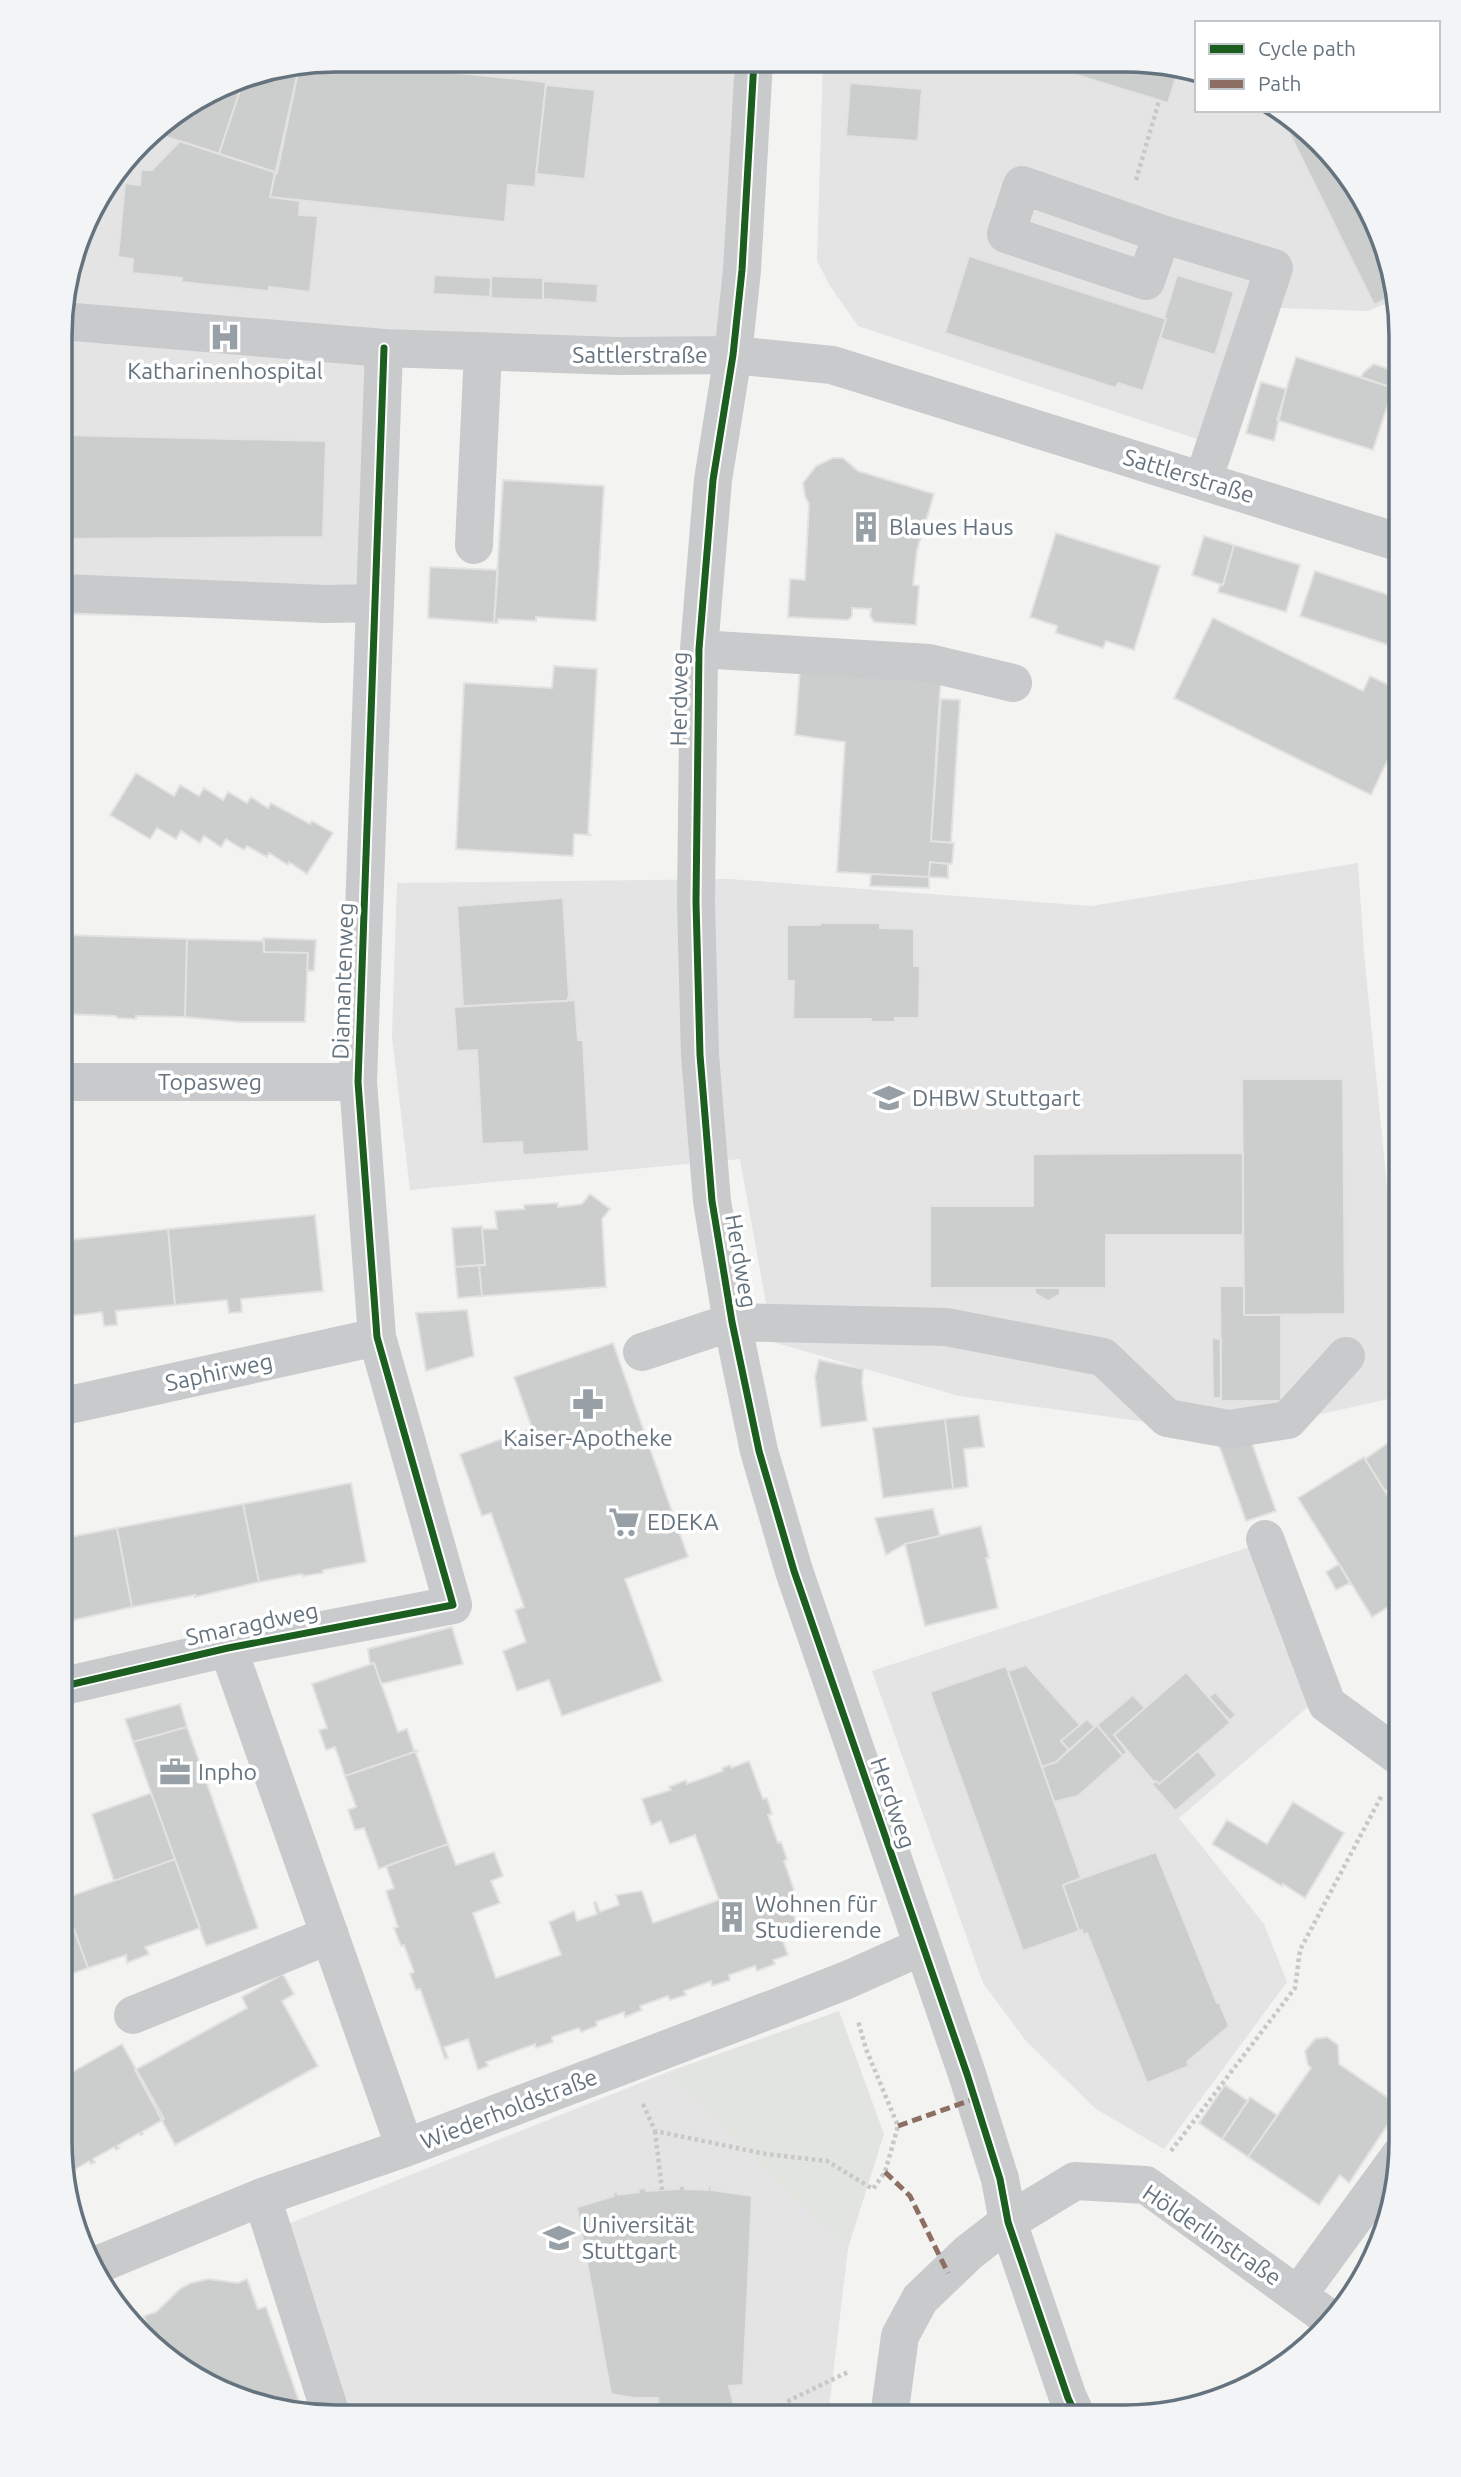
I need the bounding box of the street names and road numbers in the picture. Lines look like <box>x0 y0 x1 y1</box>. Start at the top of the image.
street label: Sattlerstraße <box>572 342 708 367</box>
street label: Sattlerstraße <box>1121 444 1258 507</box>
street label: Herdweg <box>665 651 692 747</box>
street label: Diamantenweg <box>327 902 358 1060</box>
street label: Topasweg <box>158 1069 262 1094</box>
street label: Herdweg <box>721 1212 762 1310</box>
street label: Saphirweg <box>163 1348 275 1395</box>
street label: Smaragdweg <box>183 1597 320 1650</box>
street label: Herdweg <box>866 1754 921 1852</box>
street label: Wiederholdstraße <box>417 2063 601 2154</box>
street label: Hölderlinstraße <box>1138 2179 1286 2290</box>

